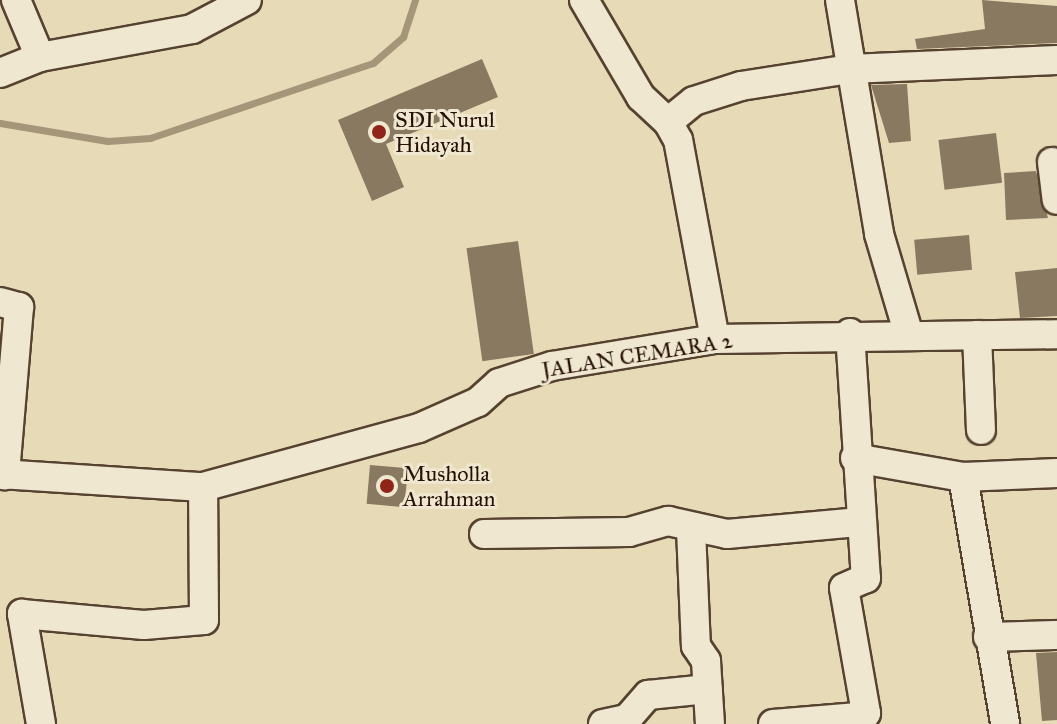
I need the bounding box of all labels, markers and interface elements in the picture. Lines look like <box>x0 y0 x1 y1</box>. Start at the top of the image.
place label: SDI Nurul Hidayah <box>395 106 495 158</box>
marker: SDI Nurul Hidayah <box>370 123 388 141</box>
street label: JALAN CEMARA 2 <box>540 327 734 383</box>
place label: Musholla Arrahman <box>403 460 496 512</box>
marker: Musholla Arrahman <box>378 477 396 495</box>

